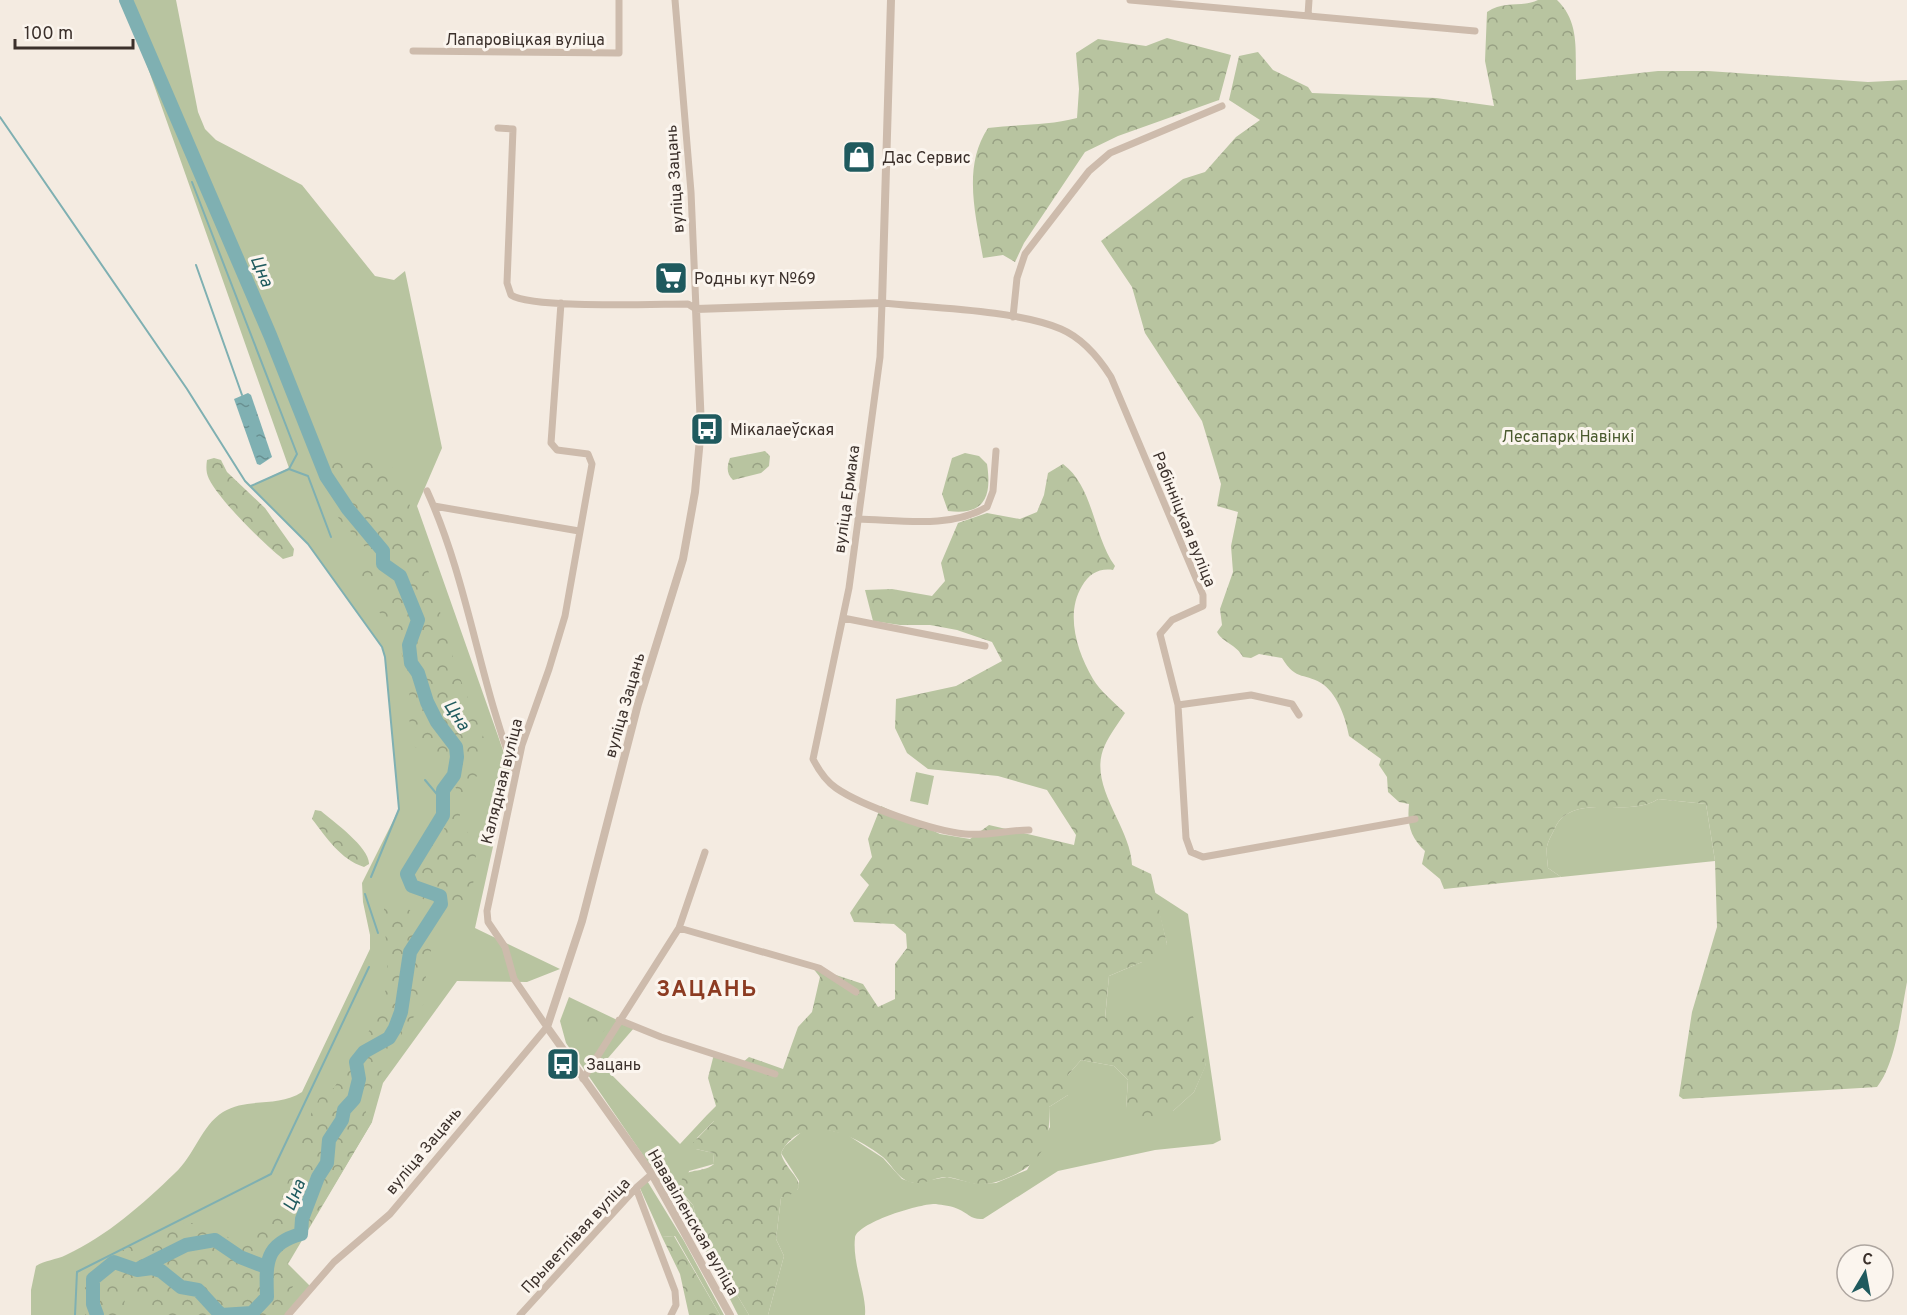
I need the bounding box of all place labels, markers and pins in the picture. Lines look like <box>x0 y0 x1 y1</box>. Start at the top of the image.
shop icon: Дас Сервис <box>841 139 877 175</box>
place label: Дас Сервис <box>882 149 971 169</box>
supermarket icon: Родны кут №69 <box>653 260 689 296</box>
place label: Родны кут №69 <box>694 270 816 290</box>
bus stop icon: Мікалаеўская <box>689 411 725 447</box>
place label: Мікалаеўская <box>730 421 834 441</box>
bus stop icon: Зацань <box>545 1046 581 1082</box>
place label: Зацань <box>586 1056 641 1076</box>

